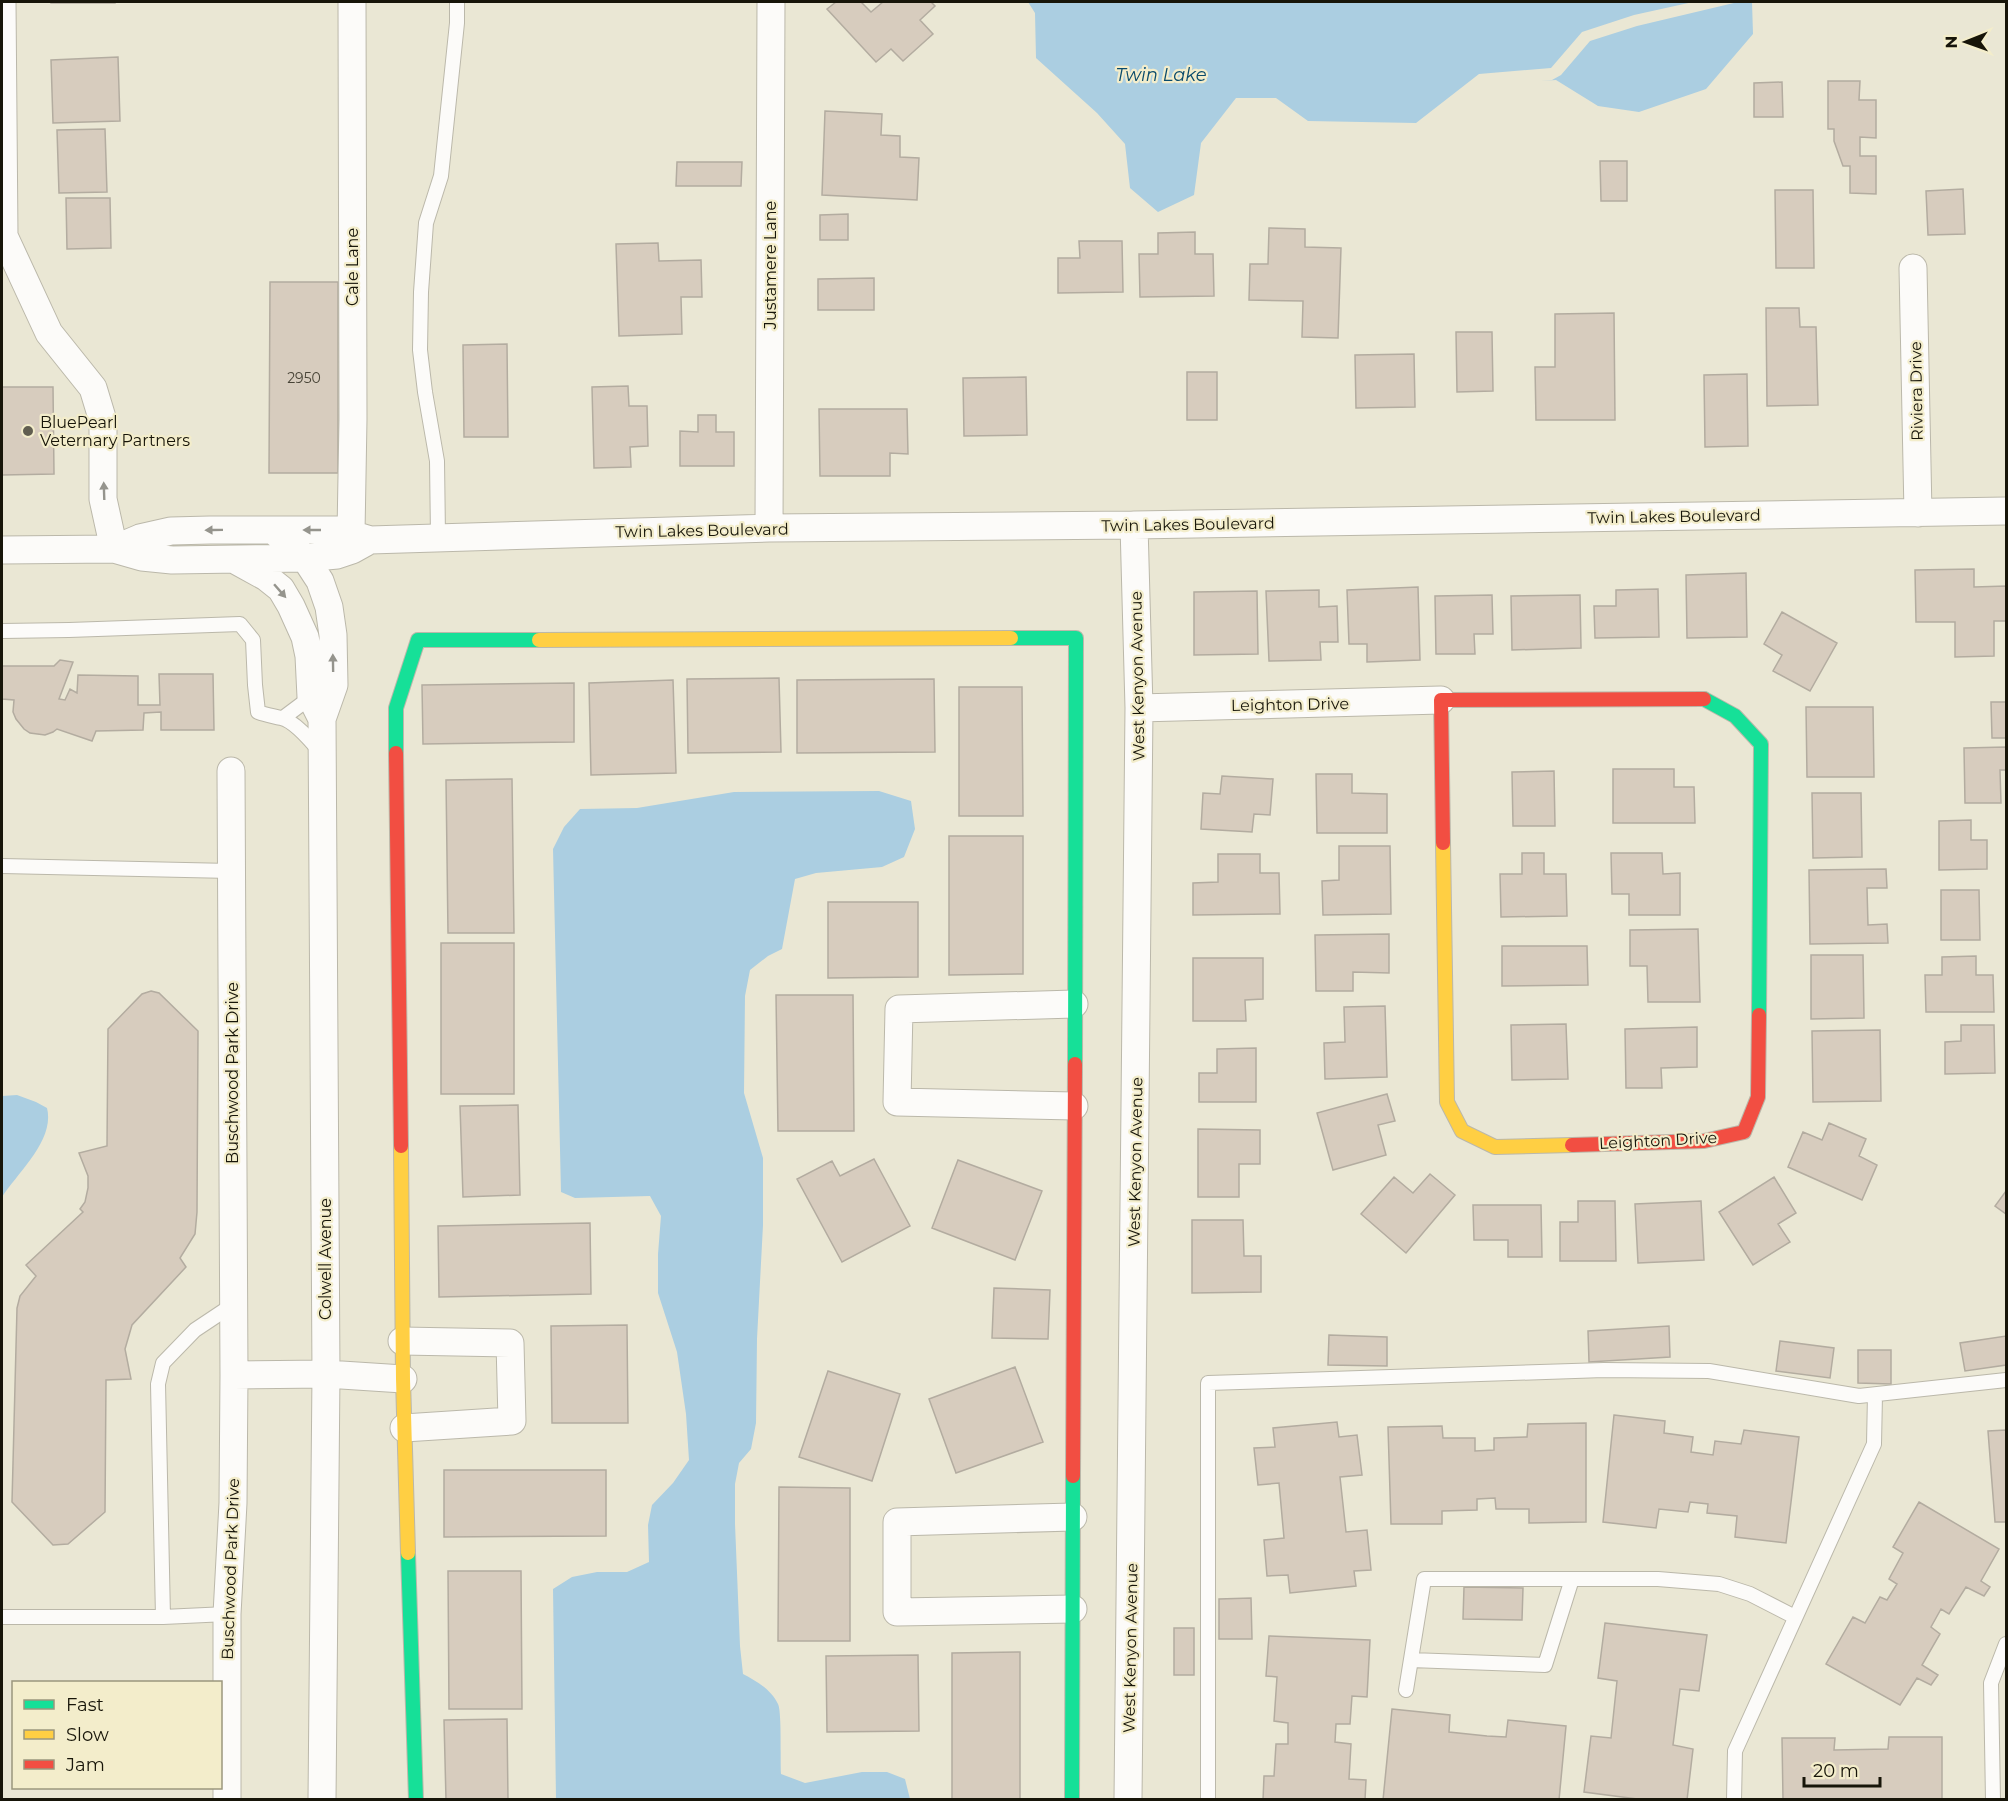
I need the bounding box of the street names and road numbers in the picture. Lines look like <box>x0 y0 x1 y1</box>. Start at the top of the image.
street label: Justamere Lane <box>761 201 780 330</box>
street label: Cale Lane <box>343 228 362 306</box>
street label: Riviera Drive <box>1906 341 1927 441</box>
street label: Twin Lakes Boulevard <box>1587 505 1761 528</box>
street label: Twin Lakes Boulevard <box>1101 513 1275 536</box>
street label: Twin Lakes Boulevard <box>615 519 789 542</box>
street label: West Kenyon Avenue <box>1127 591 1148 761</box>
street label: Leighton Drive <box>1231 694 1349 715</box>
street label: Buschwood Park Drive <box>223 982 242 1164</box>
street label: West Kenyon Avenue <box>1125 1077 1146 1247</box>
street label: Leighton Drive <box>1599 1128 1718 1153</box>
street label: Colwell Avenue <box>316 1198 335 1320</box>
street label: Buschwood Park Drive <box>218 1478 243 1660</box>
street label: West Kenyon Avenue <box>1120 1563 1141 1733</box>

